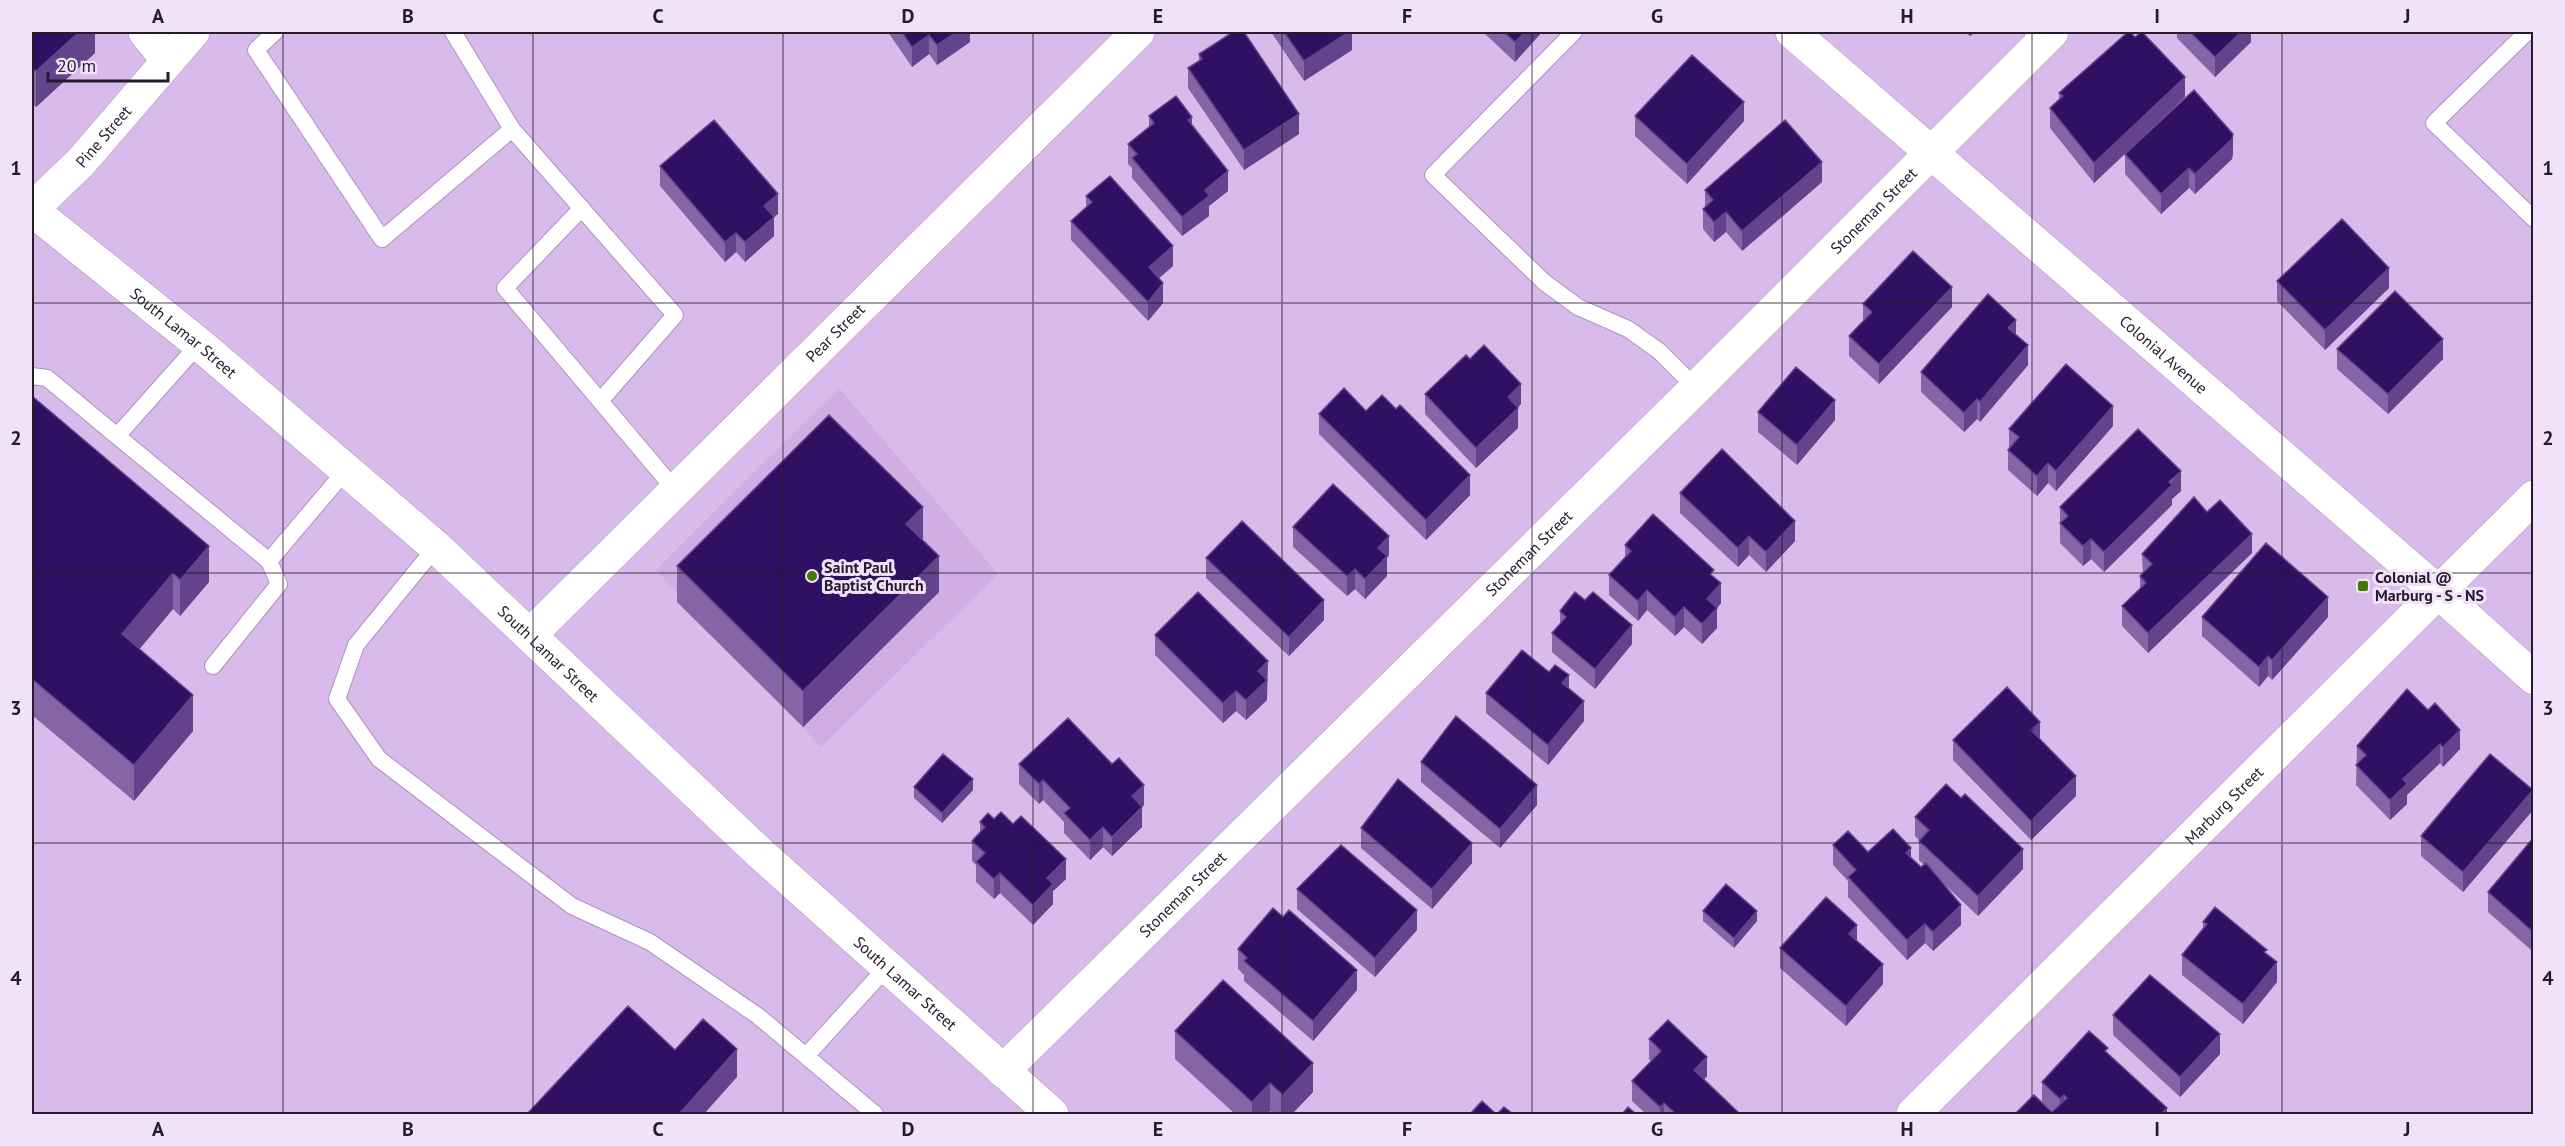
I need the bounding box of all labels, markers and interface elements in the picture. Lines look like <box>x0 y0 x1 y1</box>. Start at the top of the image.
text: A <box>152 3 165 29</box>
text: B <box>402 3 414 29</box>
text: C <box>652 3 664 29</box>
text: D <box>902 3 915 29</box>
text: E <box>1153 3 1163 29</box>
text: F <box>1402 3 1412 29</box>
text: G <box>1651 3 1663 29</box>
text: H <box>1900 3 1914 29</box>
text: I <box>2154 3 2160 29</box>
text: J <box>2403 3 2410 29</box>
scale bar <box>48 45 168 83</box>
text: 20 m <box>57 54 96 77</box>
street label: Pine Street <box>71 101 136 171</box>
text: 1 <box>10 155 22 181</box>
text: 1 <box>2542 155 2554 181</box>
street label: Stoneman Street <box>1826 163 1921 258</box>
street label: South Lamar Street <box>126 283 241 382</box>
street label: Pear Street <box>801 299 869 366</box>
street label: Colonial Avenue <box>2116 311 2212 398</box>
text: 2 <box>10 425 22 451</box>
text: 2 <box>2542 425 2554 451</box>
street label: Stoneman Street <box>1481 505 1577 600</box>
place label: Saint Paul Baptist Church <box>824 557 924 595</box>
place label: Colonial @ Marburg - S - NS <box>2375 567 2484 605</box>
marker: Saint Paul Baptist Church <box>805 569 819 583</box>
marker: Colonial @ Marburg - S - NS <box>2356 579 2370 593</box>
street label: South Lamar Street <box>494 601 604 706</box>
text: 3 <box>10 695 22 721</box>
text: 3 <box>2542 695 2554 721</box>
street label: Marburg Street <box>2180 762 2268 849</box>
street label: Stoneman Street <box>1135 847 1231 941</box>
street label: South Lamar Street <box>850 932 962 1035</box>
text: 4 <box>10 965 22 991</box>
text: 4 <box>2542 965 2554 991</box>
text: A <box>152 1116 165 1142</box>
text: B <box>402 1116 414 1142</box>
text: C <box>652 1116 664 1142</box>
text: D <box>902 1116 915 1142</box>
text: E <box>1153 1116 1163 1142</box>
text: F <box>1402 1116 1412 1142</box>
text: G <box>1651 1116 1663 1142</box>
text: H <box>1900 1116 1914 1142</box>
text: I <box>2154 1116 2160 1142</box>
text: J <box>2403 1116 2410 1142</box>

